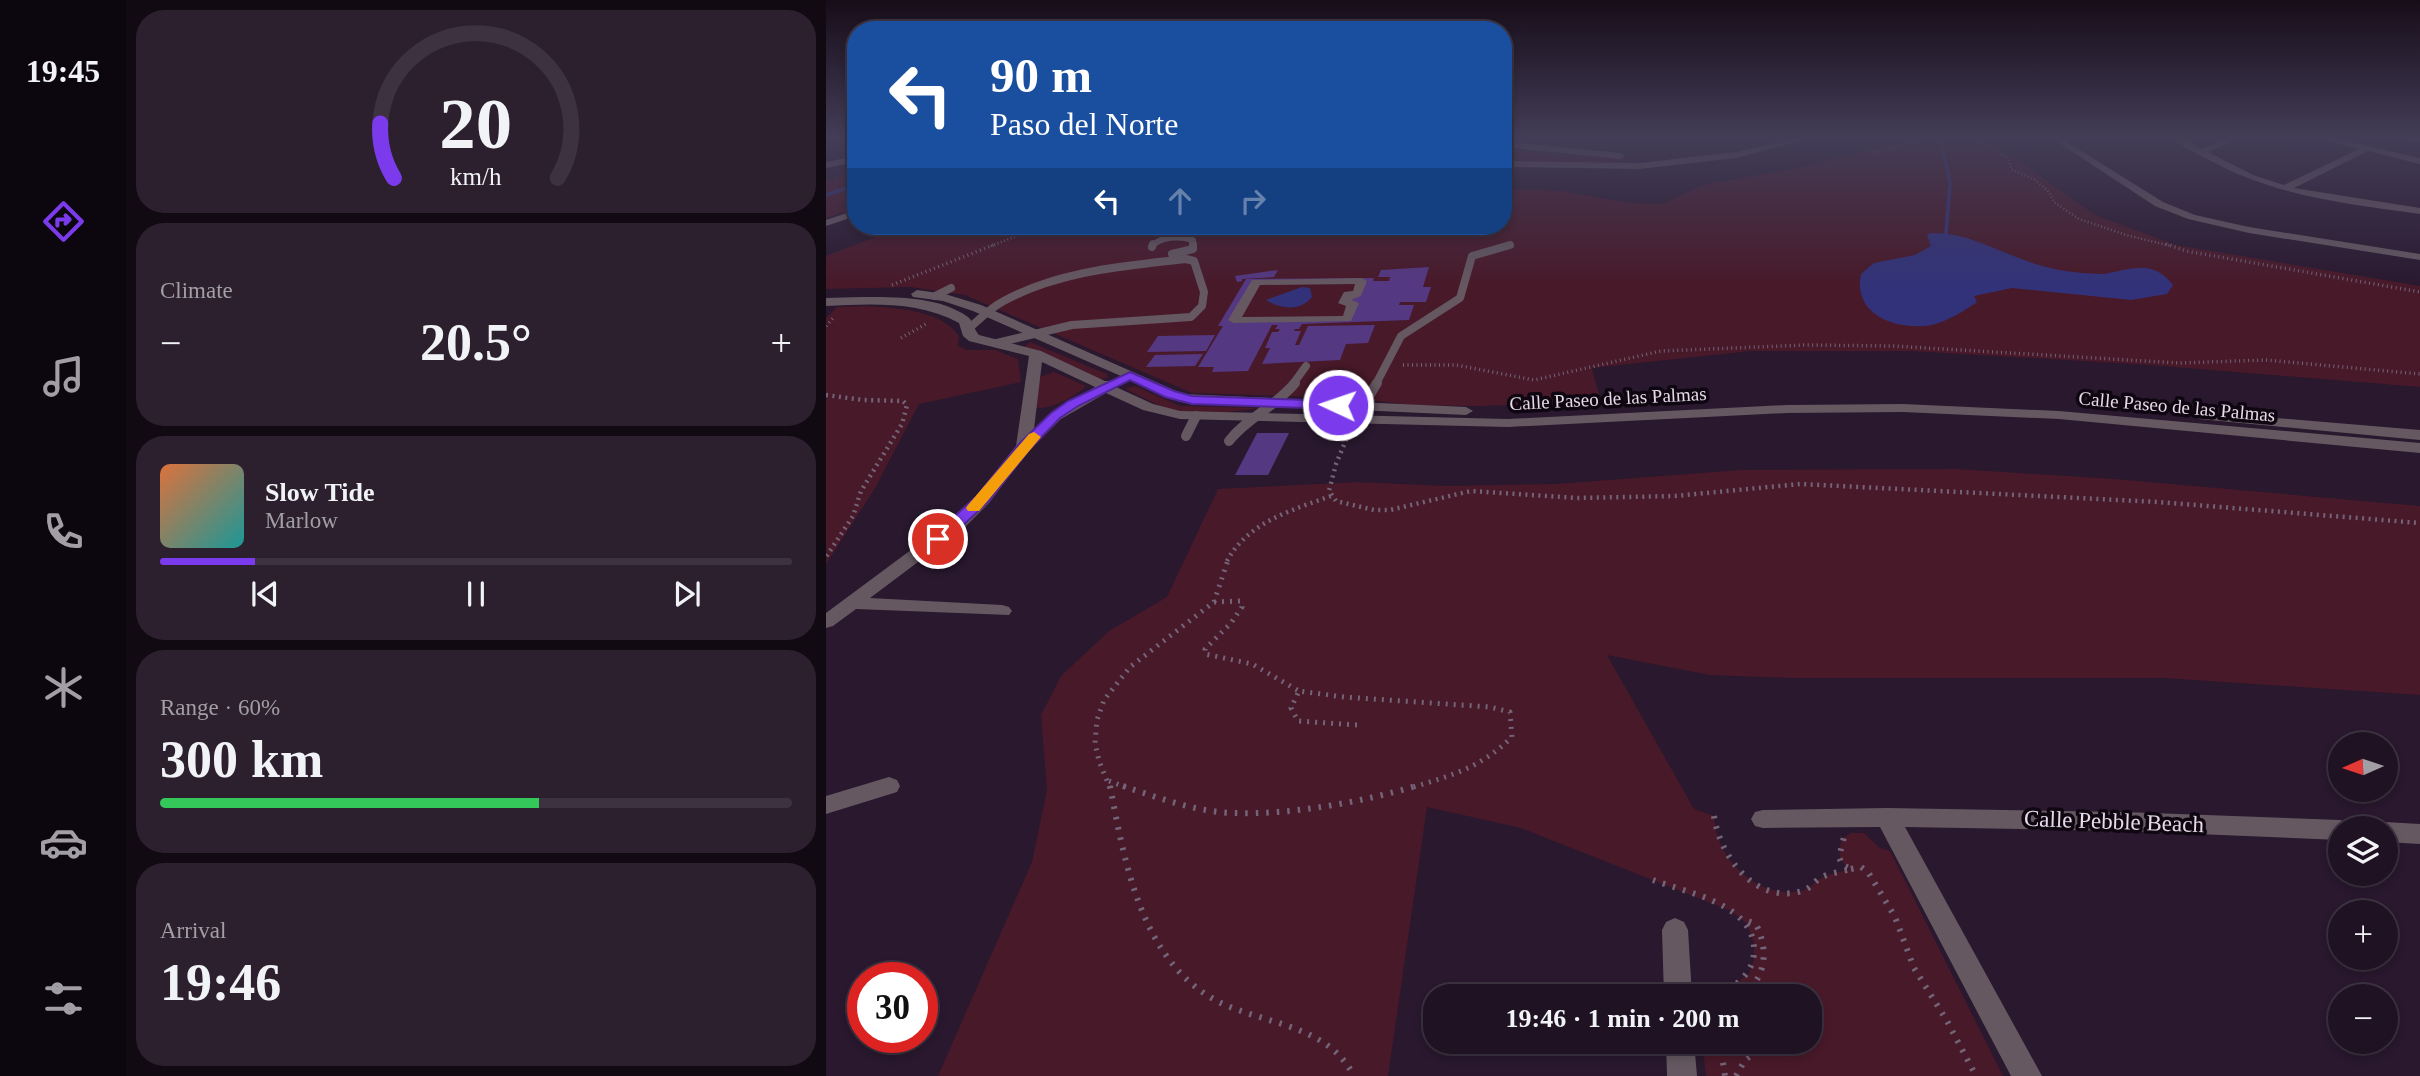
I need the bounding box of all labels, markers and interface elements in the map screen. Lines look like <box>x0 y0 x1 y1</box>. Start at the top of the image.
text: 90 m <box>990 48 1092 103</box>
icon: left <box>875 49 966 140</box>
text: 19:45 <box>26 53 100 89</box>
text: 20 <box>440 83 512 164</box>
text: Paso del Norte <box>990 106 1178 142</box>
text: km/h <box>450 162 502 189</box>
icon: left <box>1088 182 1126 220</box>
icon: ahead <box>1161 182 1199 220</box>
icon: right <box>1234 182 1272 220</box>
icon: directions <box>39 197 88 246</box>
text: Climate <box>160 278 233 303</box>
text: 20.5° <box>420 314 532 371</box>
text: − <box>160 322 181 364</box>
text: + <box>771 322 792 364</box>
icon: music <box>39 352 88 401</box>
position arrow <box>1301 368 1375 442</box>
street label: Calle Paseo de las Palmas <box>1509 383 1707 414</box>
street label: Calle Paseo de las Palmas <box>2078 387 2276 426</box>
text: Slow Tide <box>265 478 375 507</box>
icon: phone <box>39 507 88 556</box>
text: Marlow <box>265 508 338 533</box>
pin <box>908 509 968 569</box>
icon: arrive <box>919 520 957 558</box>
icon: previous <box>246 575 284 613</box>
icon: pause <box>457 575 495 613</box>
icon: next <box>668 575 706 613</box>
icon: climate <box>39 663 88 712</box>
text: Range · 60% <box>160 695 280 720</box>
text: 300 km <box>160 731 323 788</box>
north arrow <box>2328 732 2398 802</box>
map controls <box>2328 732 2398 1054</box>
street label: Calle Pebble Beach <box>2024 806 2205 837</box>
button: layers <box>2328 816 2398 886</box>
icon: car <box>39 818 88 867</box>
button: + <box>2328 900 2398 970</box>
text: Arrival <box>160 918 226 943</box>
text: 19:46 <box>160 954 281 1011</box>
speed limit sign: 30 <box>847 962 938 1053</box>
icon: filters <box>39 974 88 1023</box>
button: − <box>2328 984 2398 1054</box>
text: 19:46 · 1 min · 200 m <box>1506 1004 1740 1033</box>

